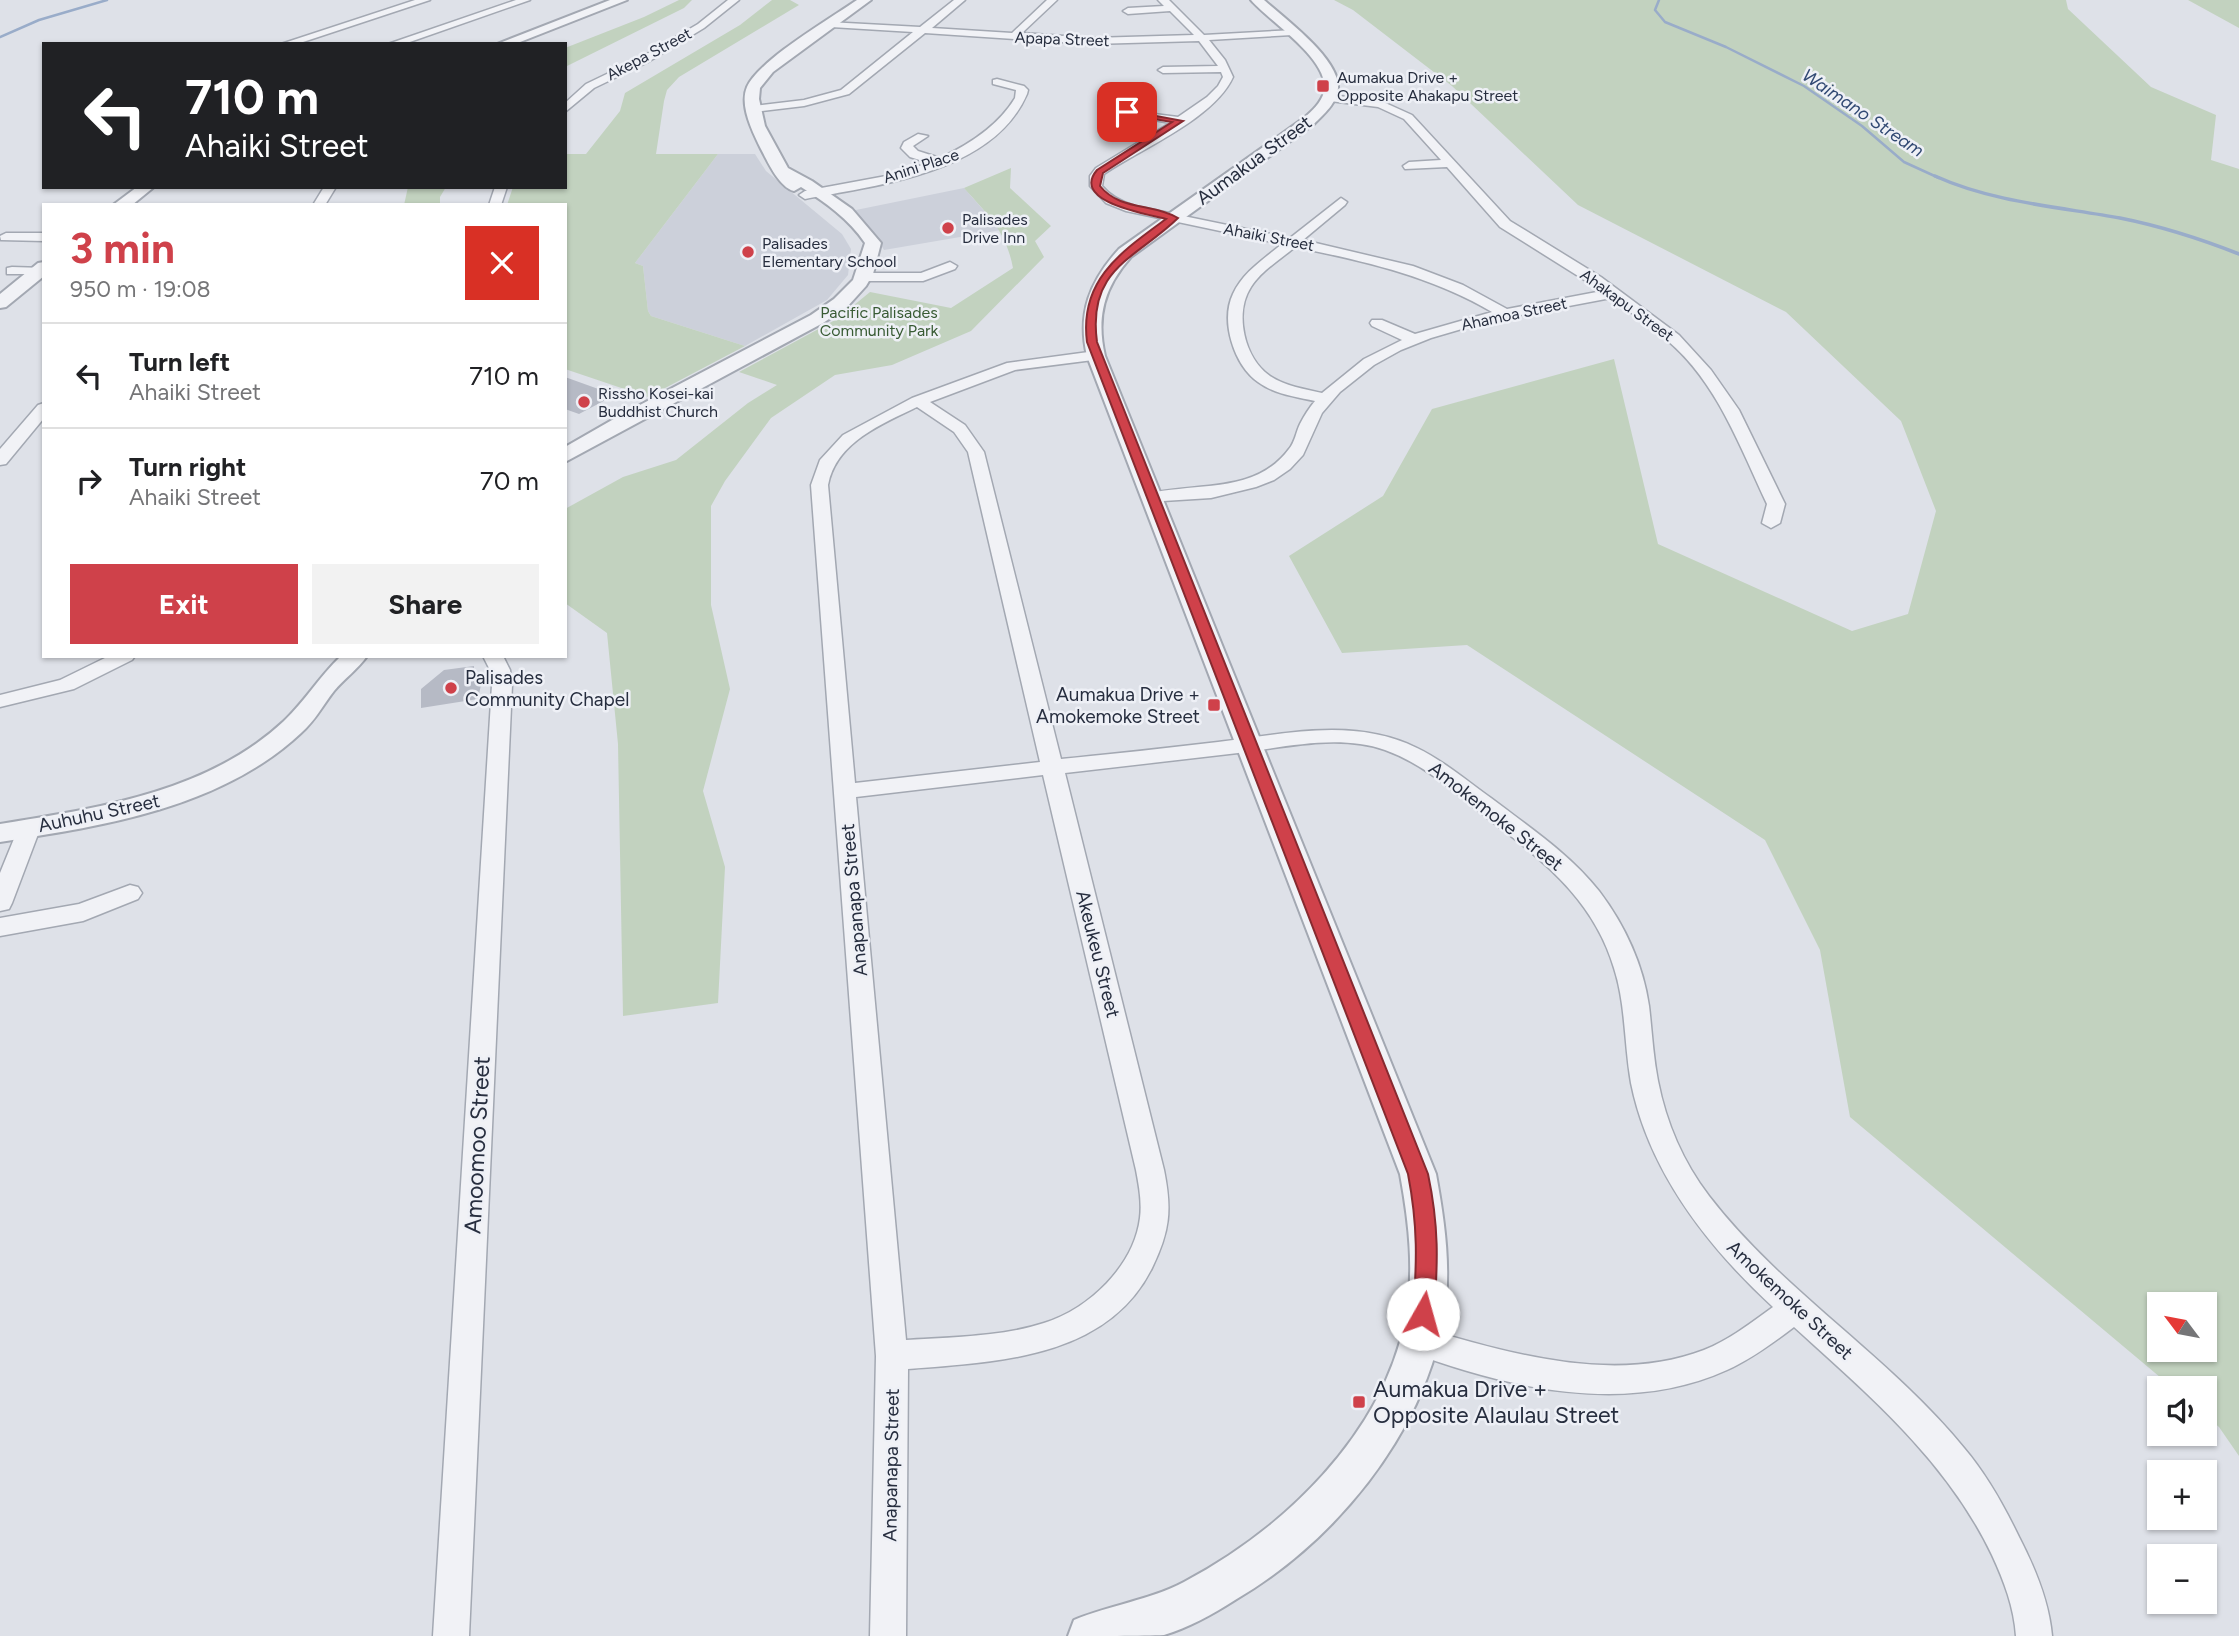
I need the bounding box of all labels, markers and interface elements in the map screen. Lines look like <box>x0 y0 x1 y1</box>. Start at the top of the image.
street label: Akepa Street <box>603 24 695 84</box>
street label: Apapa Street <box>1014 28 1110 50</box>
water label: Waimano Stream <box>1798 64 1928 162</box>
text: 710 m <box>185 67 319 126</box>
place label: Aumakua Drive + Opposite Ahakapu Street <box>1337 68 1518 105</box>
icon: left <box>70 70 161 161</box>
marker: Aumakua Drive + Opposite Ahakapu Street <box>1315 78 1331 94</box>
pin <box>1097 82 1157 142</box>
icon: arrive <box>1108 93 1146 131</box>
street label: Aumakua Street <box>1192 111 1316 209</box>
text: Ahaiki Street <box>185 127 369 165</box>
street label: Anini Place <box>881 145 961 187</box>
place label: Palisades Drive Inn <box>962 210 1028 247</box>
street label: Ahaiki Street <box>1222 219 1316 255</box>
marker: Palisades Drive Inn <box>940 220 956 236</box>
text: 3 min <box>70 223 175 274</box>
button: close <box>465 226 539 300</box>
place label: Palisades Elementary School <box>762 234 896 271</box>
marker: Palisades Elementary School <box>740 244 756 260</box>
street label: Ahakapu Street <box>1577 265 1677 345</box>
text: 950 m · 19:08 <box>70 275 211 303</box>
street label: Ahamoa Street <box>1459 294 1569 334</box>
park label: Pacific Palisades Community Park <box>820 303 938 340</box>
text: Turn left <box>129 346 230 378</box>
icon: left <box>70 357 108 395</box>
text: 710 m <box>469 360 539 392</box>
text: Ahaiki Street <box>129 378 261 406</box>
place label: Rissho Kosei-kai Buddhist Church <box>598 384 718 421</box>
marker: Rissho Kosei-kai Buddhist Church <box>576 394 592 410</box>
text: Turn right <box>129 451 246 483</box>
icon: right <box>70 462 108 500</box>
text: 70 m <box>480 465 539 497</box>
text: Ahaiki Street <box>129 483 261 511</box>
button: Exit <box>70 564 298 644</box>
button: Share <box>312 564 539 644</box>
place label: Palisades Community Chapel <box>465 666 629 711</box>
marker: Palisades Community Chapel <box>443 680 459 696</box>
place label: Aumakua Drive + Amokemoke Street <box>1036 683 1200 728</box>
marker: Aumakua Drive + Amokemoke Street <box>1206 697 1222 713</box>
street label: Amokemoke Street <box>1424 756 1568 876</box>
street label: Auhuhu Street <box>36 789 162 837</box>
street label: Anapanapa Street <box>836 823 872 977</box>
street label: Akeukeu Street <box>1071 888 1125 1020</box>
street label: Amoomoo Street <box>458 1055 496 1235</box>
street label: Amokemoke Street <box>1722 1236 1858 1364</box>
position arrow <box>1386 1277 1460 1351</box>
north arrow <box>2147 1292 2217 1362</box>
map controls <box>2147 1292 2217 1614</box>
place label: Aumakua Drive + Opposite Alaulau Street <box>1373 1375 1619 1429</box>
button: sound <box>2147 1376 2217 1446</box>
street label: Anapanapa Street <box>878 1388 904 1542</box>
marker: Aumakua Drive + Opposite Alaulau Street <box>1351 1394 1367 1410</box>
button: + <box>2147 1460 2217 1530</box>
button: − <box>2147 1544 2217 1614</box>

